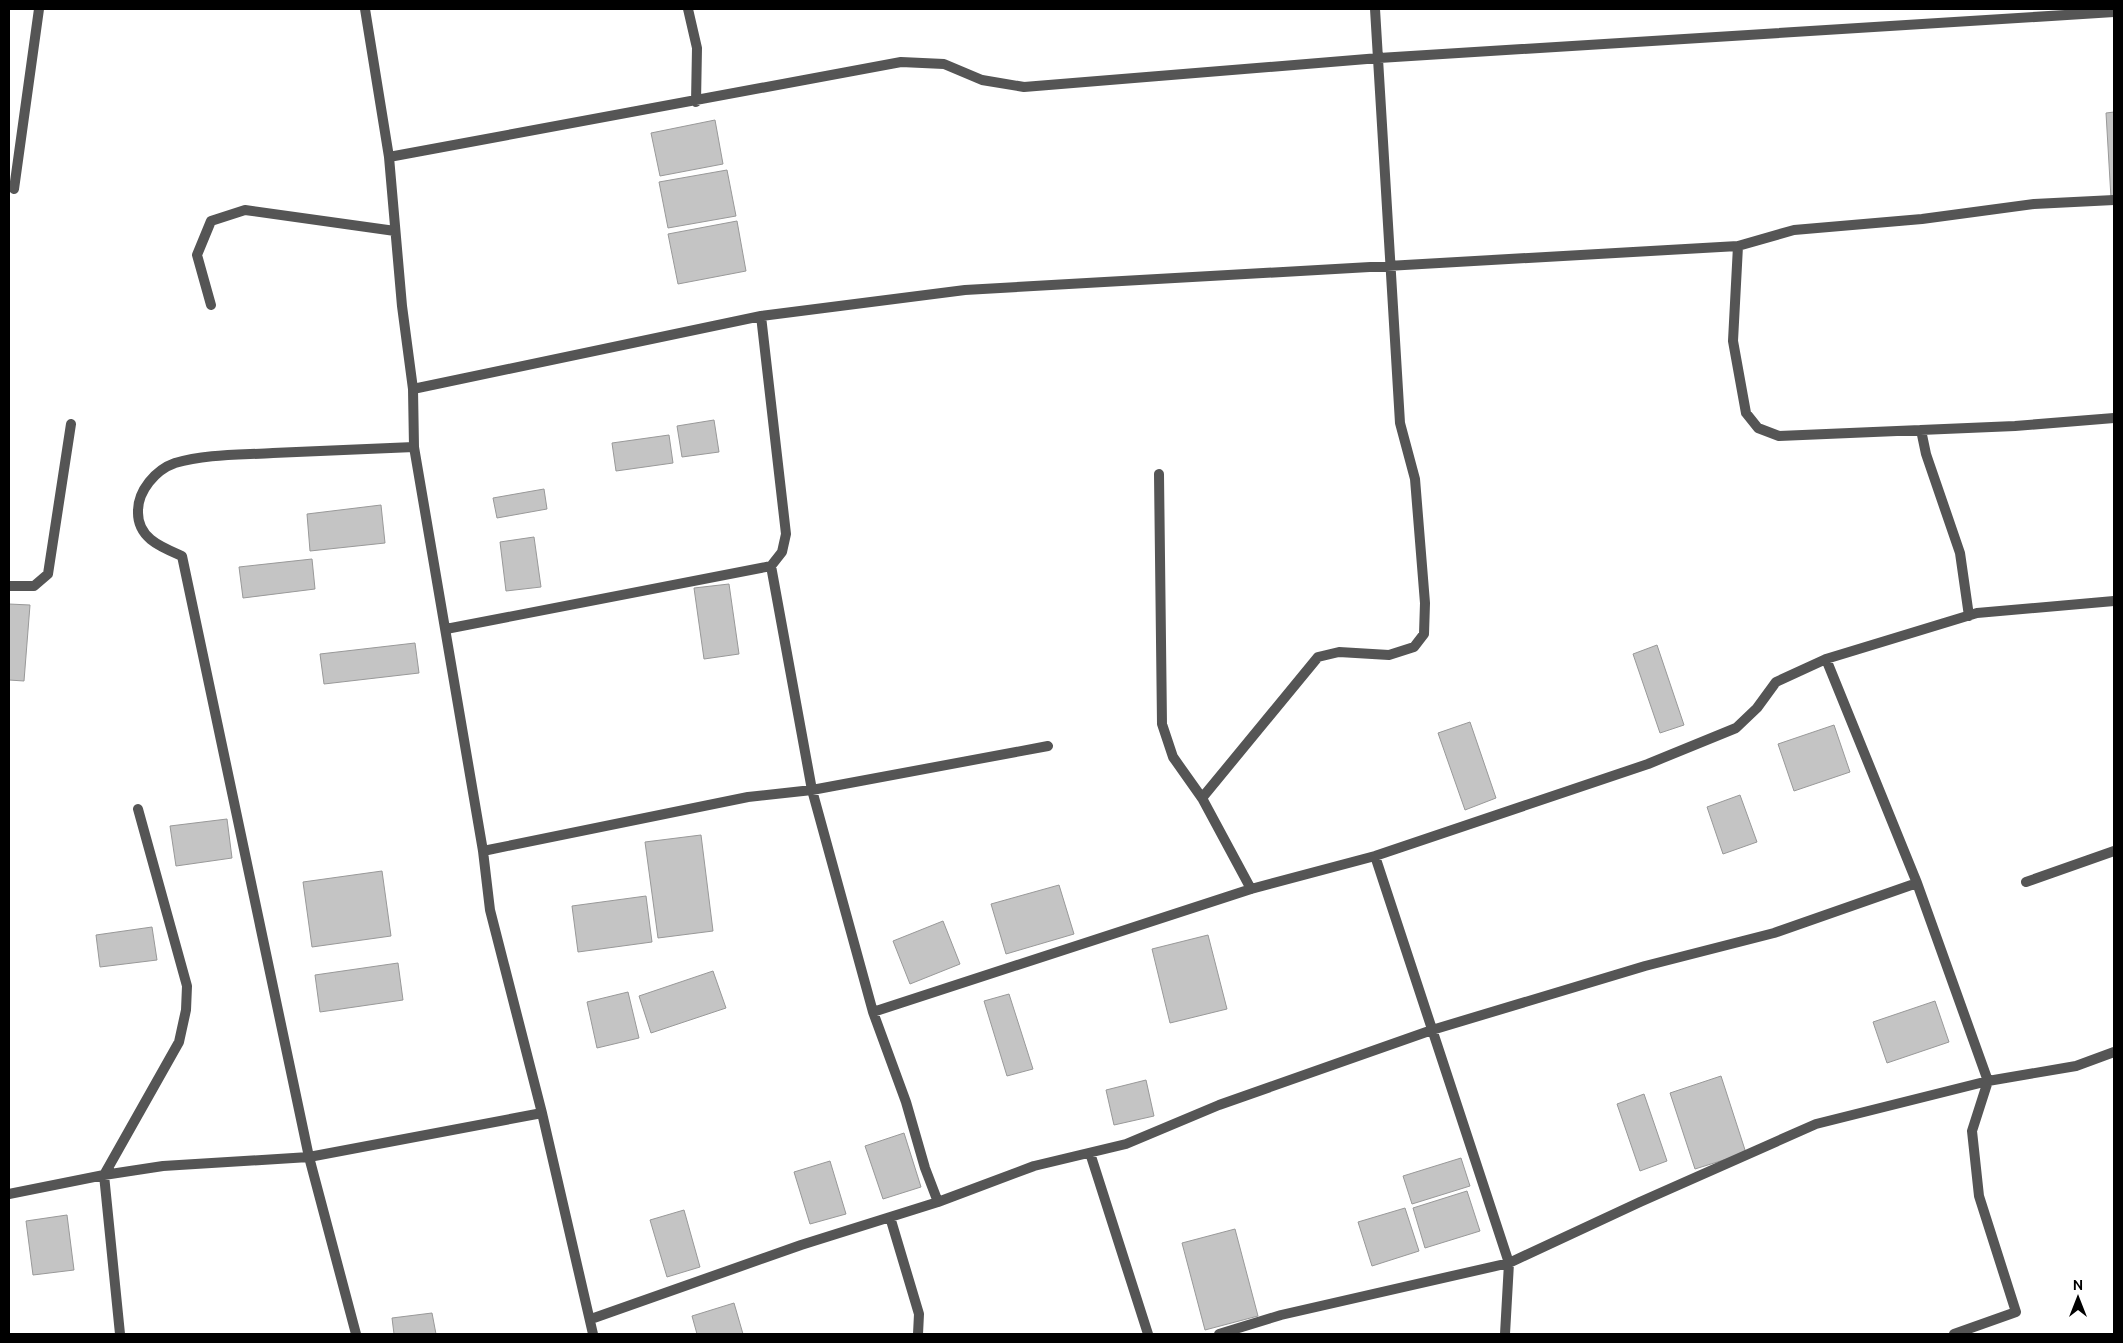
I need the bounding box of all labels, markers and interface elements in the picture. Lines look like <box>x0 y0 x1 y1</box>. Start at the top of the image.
north arrow <box>2053 1273 2103 1323</box>
text: N <box>2073 1277 2083 1293</box>

